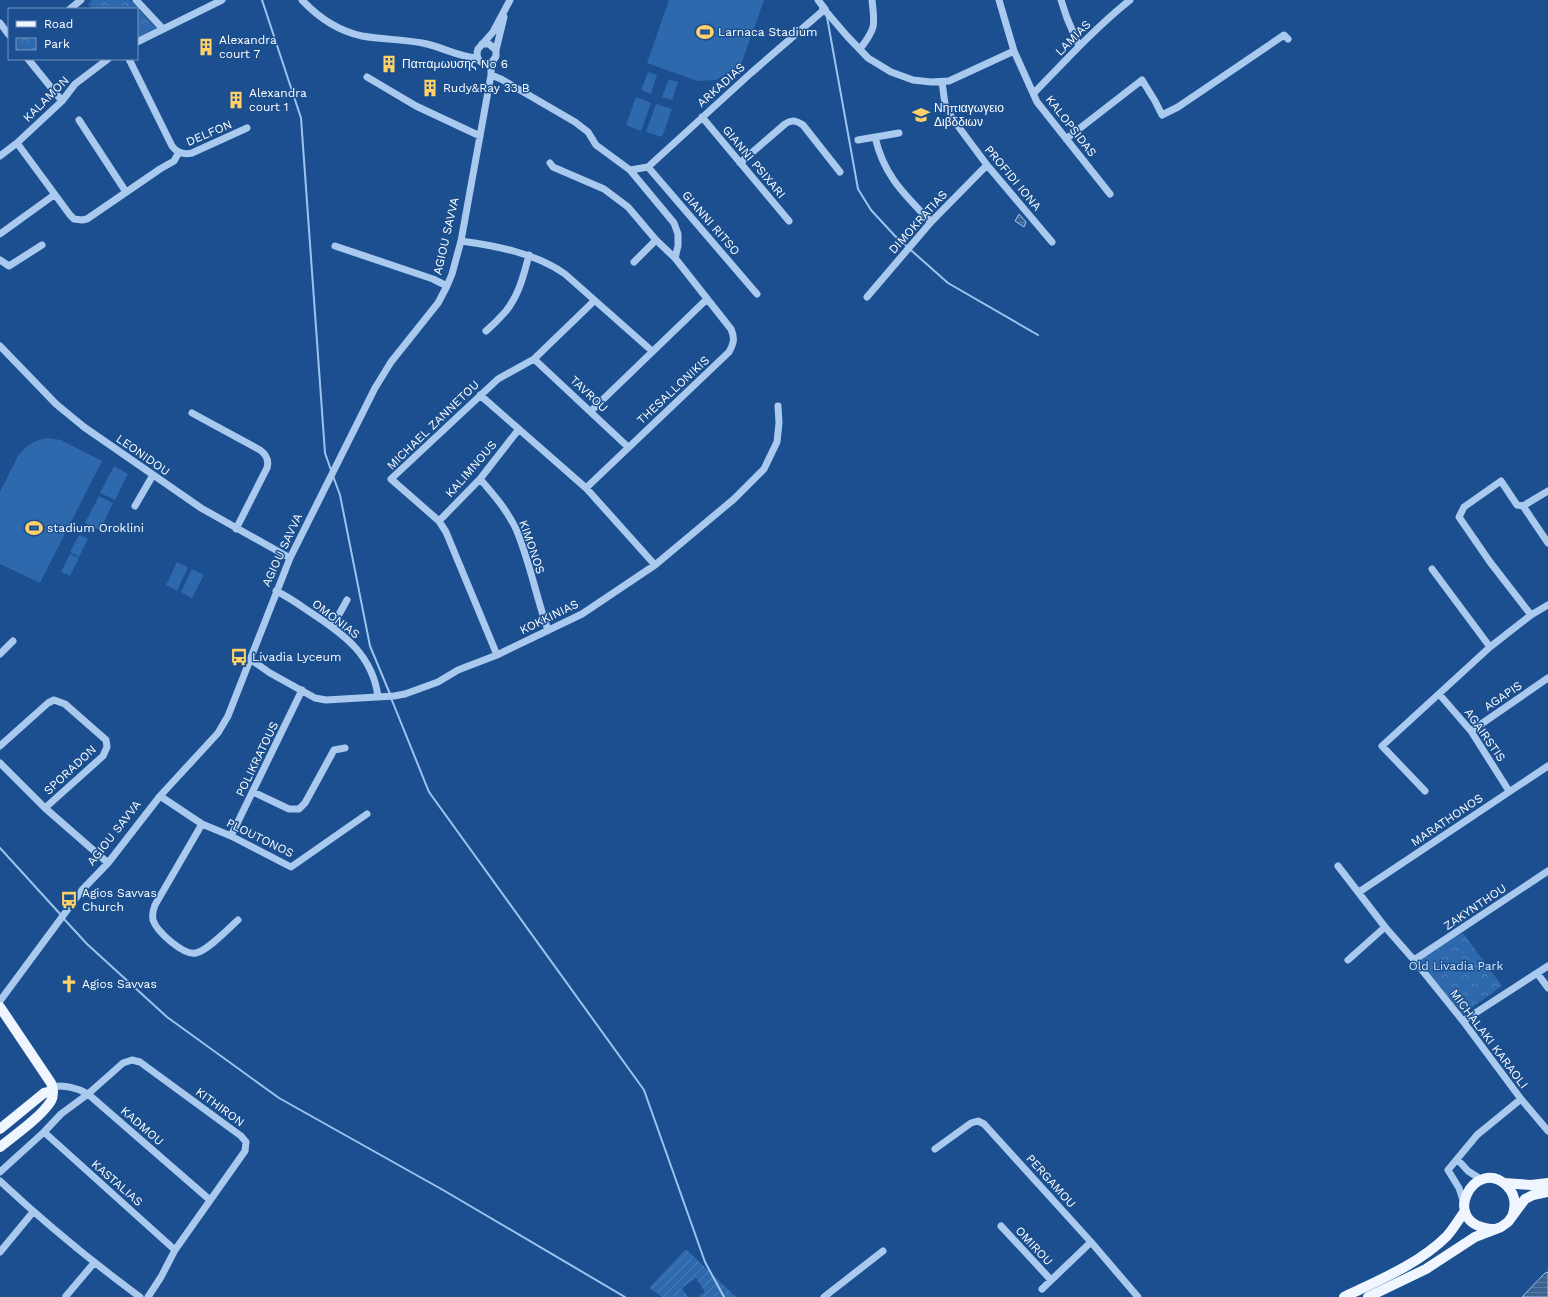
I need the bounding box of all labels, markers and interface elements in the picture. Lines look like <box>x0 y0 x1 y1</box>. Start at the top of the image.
legend <box>8 8 138 60</box>
text: Road <box>44 17 73 31</box>
street label: LAMIAS <box>1052 17 1094 59</box>
sports icon: Larnaca Stadium <box>695 22 715 42</box>
place label: Larnaca Stadium <box>718 25 817 39</box>
place label: Alexandra court 7 <box>219 33 277 61</box>
text: Park <box>44 37 70 51</box>
building icon: Alexandra court 7 <box>196 37 216 57</box>
building icon: Παπαμωυσης No 6 <box>379 54 399 74</box>
place label: Παπαμωυσης No 6 <box>402 57 508 71</box>
street label: ARKADIAS <box>694 60 748 110</box>
street label: KALAMON <box>20 73 72 125</box>
building icon: Rudy&Ray 33 B <box>420 78 440 98</box>
place label: Rudy&Ray 33 B <box>443 81 530 95</box>
place label: Alexandra court 1 <box>249 86 307 114</box>
building icon: Alexandra court 1 <box>226 90 246 110</box>
street label: KALOPSIDAS <box>1043 92 1099 160</box>
place label: Νηπιαγωγειο Διβδδιων <box>934 101 1004 129</box>
school or university icon: Νηπιαγωγειο Διβδδιων <box>911 105 931 125</box>
street label: DELFON <box>184 117 234 149</box>
street label: GIANNI PSIXARI <box>720 123 788 201</box>
street label: PROFIDI IONA <box>982 143 1044 213</box>
street label: DIMOKRATIAS <box>886 187 950 257</box>
street label: GIANNI RITSO <box>679 188 743 258</box>
street label: AGIOU SAVVA <box>430 196 462 276</box>
street label: THESALLONIKIS <box>634 353 712 427</box>
street label: TAVROU <box>567 373 611 415</box>
street label: MICHAEL ZANNETOU <box>384 377 482 473</box>
street label: LEONIDOU <box>114 431 172 479</box>
street label: KALIMNOUS <box>443 438 499 500</box>
street label: AGIOU SAVVA <box>259 511 305 589</box>
sports icon: stadium Oroklini <box>24 518 44 538</box>
street label: KIMONOS <box>516 518 548 576</box>
place label: stadium Oroklini <box>47 521 144 535</box>
street label: OMONIAS <box>309 597 363 641</box>
street label: KOKKINIAS <box>517 597 581 637</box>
bus stop icon: Livadia Lyceum <box>229 647 249 667</box>
place label: Livadia Lyceum <box>252 650 341 664</box>
street label: AGAPIS <box>1481 678 1525 714</box>
street label: AGAIRSTIS <box>1462 706 1508 764</box>
street label: POLIKRATOUS <box>233 719 281 799</box>
street label: SPORADON <box>41 742 99 798</box>
street label: MARATHONOS <box>1408 791 1486 849</box>
street label: AGIOU SAVVA <box>84 798 144 868</box>
street label: PLOUTONOS <box>224 816 296 860</box>
street label: ZAKYNTHOU <box>1441 881 1509 933</box>
place label: Agios Savvas Church <box>82 886 157 914</box>
bus stop icon: Agios Savvas Church <box>59 890 79 910</box>
park label: Old Livadia Park <box>1409 959 1504 973</box>
church icon: Agios Savvas <box>59 974 79 994</box>
place label: Agios Savvas <box>82 977 157 991</box>
street label: MICHALAKI KARAOLI <box>1447 987 1531 1091</box>
street label: KITHIRON <box>193 1085 247 1129</box>
street label: KADMOU <box>118 1104 166 1148</box>
street label: PERGAMOU <box>1023 1151 1079 1211</box>
street label: KASTALIAS <box>88 1157 146 1209</box>
street label: OMIROU <box>1012 1224 1056 1268</box>

